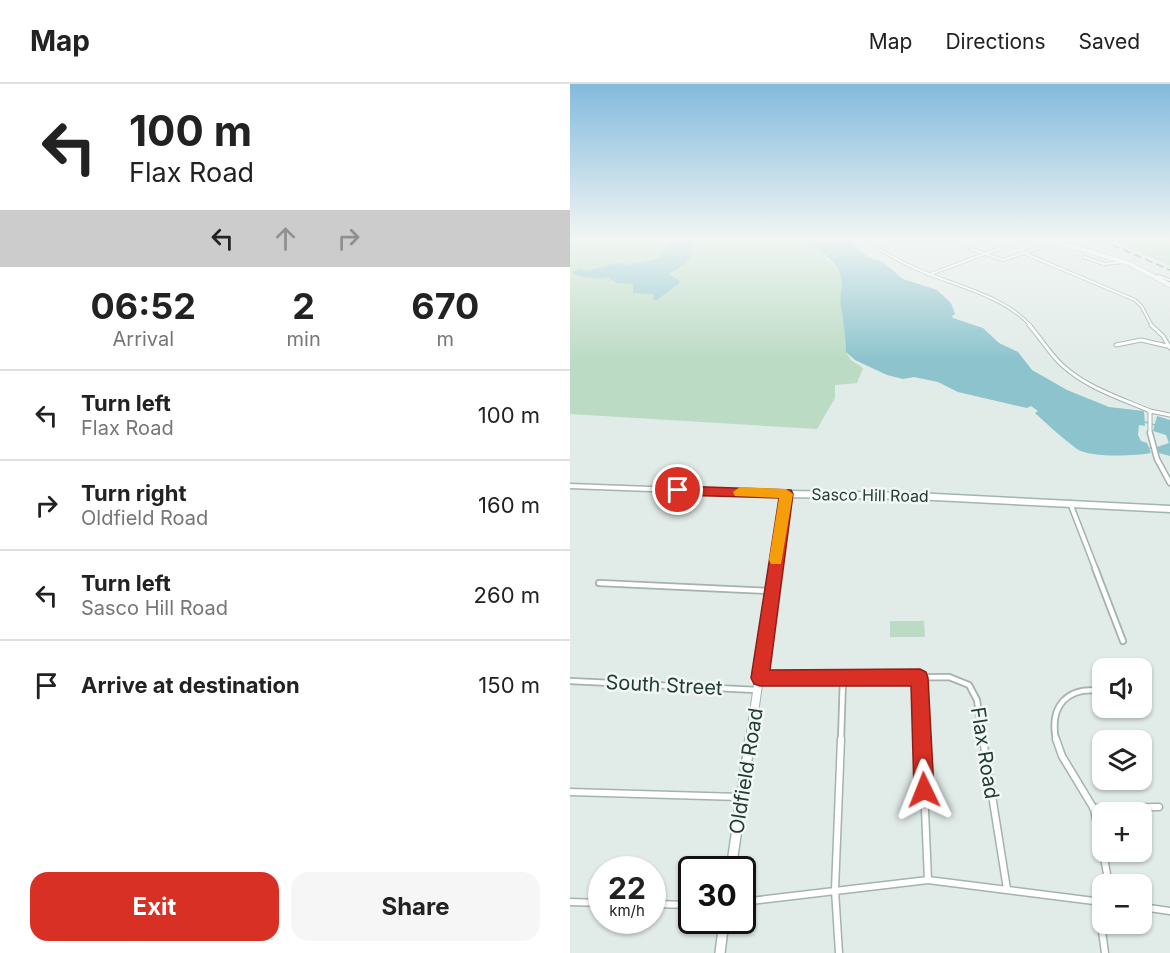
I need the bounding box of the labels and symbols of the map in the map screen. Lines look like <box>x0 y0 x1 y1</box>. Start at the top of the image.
pin <box>652 464 703 515</box>
street label: Sasco Hill Road <box>811 484 929 506</box>
street label: South Street <box>605 670 724 700</box>
street label: Flax Road <box>966 705 1004 801</box>
street label: Oldfield Road <box>724 706 768 836</box>
position arrow <box>892 758 956 822</box>
speed limit sign: 30 <box>678 856 756 934</box>

